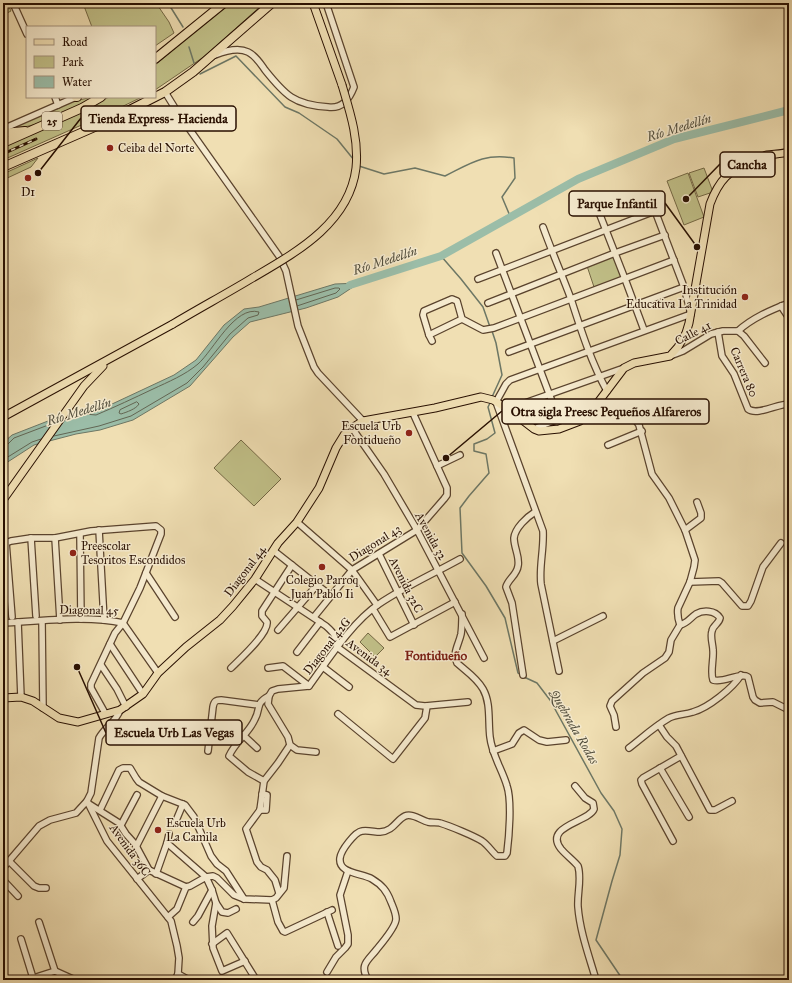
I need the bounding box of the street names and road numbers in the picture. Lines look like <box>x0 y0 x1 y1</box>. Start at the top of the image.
road number: 25 <box>42 112 62 130</box>
street label: Calle 41 <box>673 318 714 348</box>
street label: Carrera 80 <box>727 345 761 399</box>
street label: Avenida 32 <box>412 509 450 562</box>
street label: Diagonal 43 <box>347 521 404 565</box>
street label: Diagonal 44 <box>221 542 270 600</box>
street label: Avenida 32C <box>386 554 426 615</box>
street label: Diagonal 45 <box>59 602 119 619</box>
street label: Diagonal 42G <box>300 615 354 678</box>
street label: Avenida 34 <box>343 635 395 678</box>
street label: Avenida 36C <box>106 820 154 879</box>

